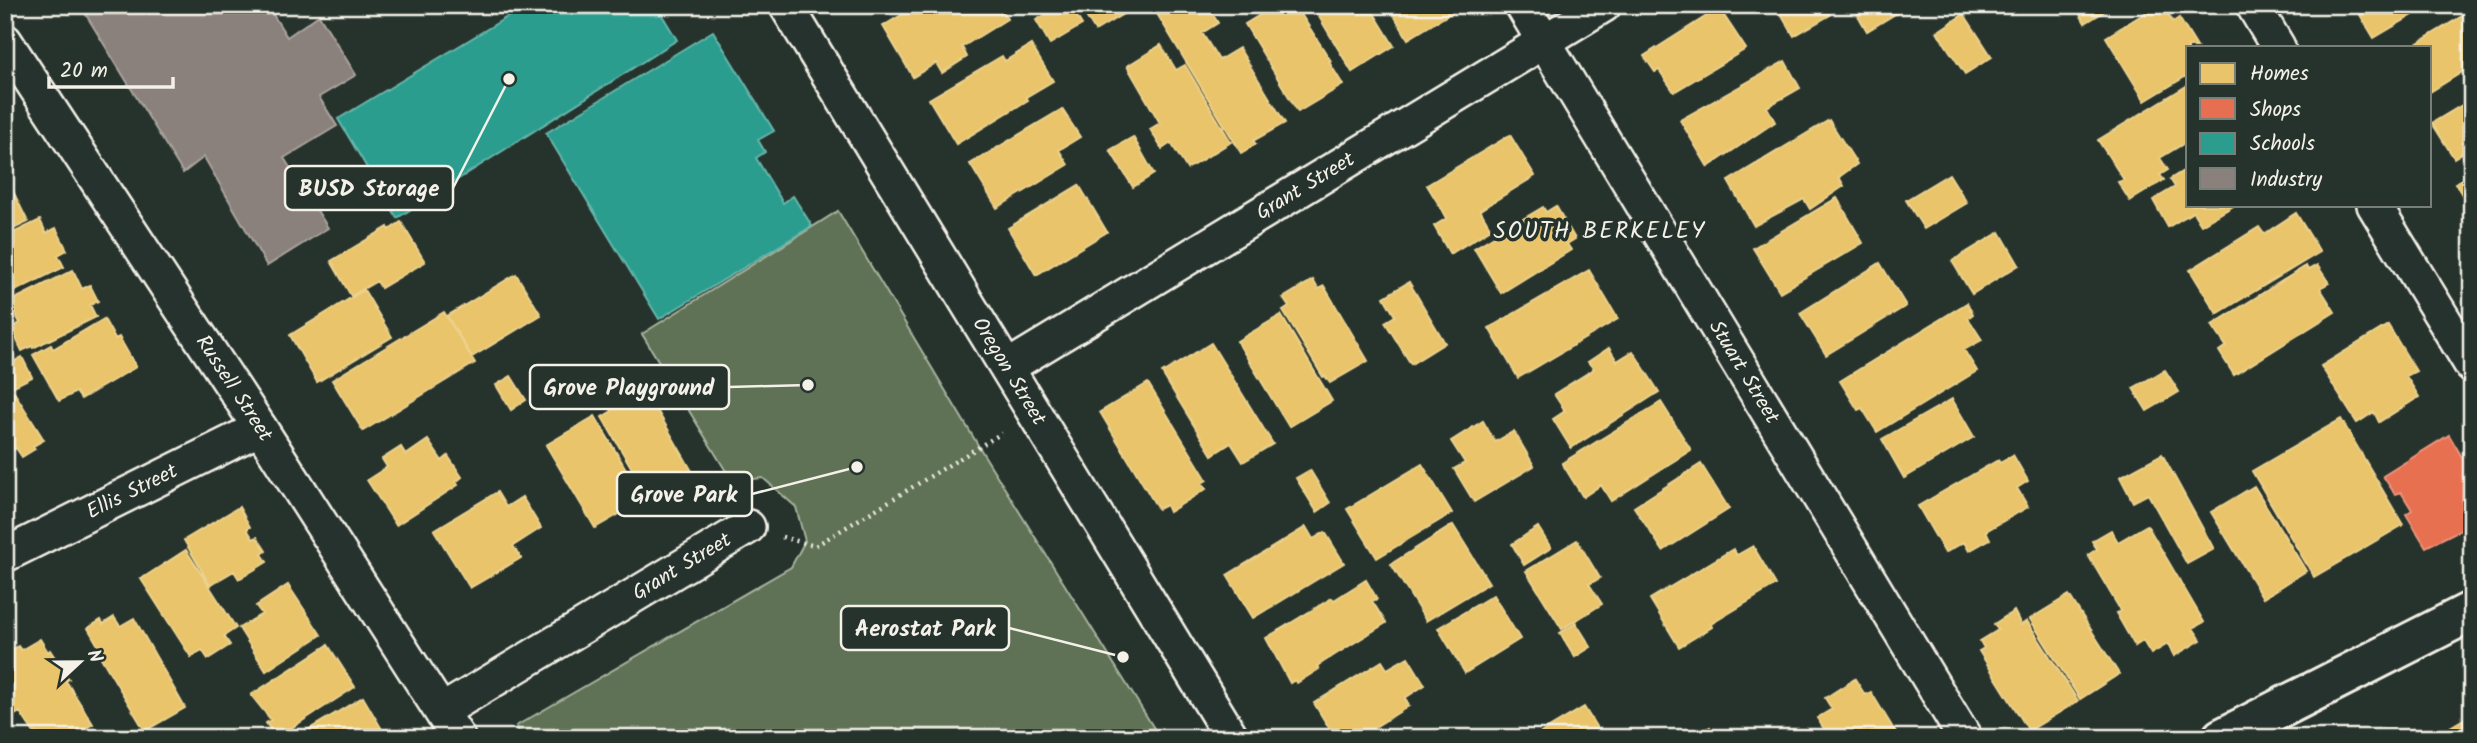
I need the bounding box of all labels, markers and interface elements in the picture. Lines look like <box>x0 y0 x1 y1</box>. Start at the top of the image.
scale bar <box>49 46 173 90</box>
legend <box>2186 46 2432 206</box>
text: 20 m <box>60 55 108 88</box>
text: Homes <box>2250 58 2309 91</box>
text: Shops <box>2250 94 2301 127</box>
text: Schools <box>2250 128 2315 161</box>
street label: Grant Street <box>1250 143 1362 229</box>
text: Industry <box>2250 164 2322 197</box>
callout: BUSD Storage <box>285 166 453 210</box>
text: BUSD Storage <box>299 172 439 208</box>
district label: SOUTH BERKELEY <box>1494 214 1706 250</box>
street label: Oregon Street <box>963 311 1055 433</box>
street label: Stuart Street <box>1700 314 1788 431</box>
street label: Russell Street <box>187 328 282 449</box>
callout: Grove Playground <box>530 365 729 409</box>
text: Grove Playground <box>544 371 715 407</box>
street label: Ellis Street <box>81 455 184 528</box>
callout: Grove Park <box>617 472 752 516</box>
text: Grove Park <box>631 478 738 514</box>
street label: Grant Street <box>626 524 739 609</box>
callout: Aerostat Park <box>841 606 1009 650</box>
text: Aerostat Park <box>855 612 996 648</box>
north arrow <box>46 628 116 698</box>
text: N <box>78 645 110 668</box>

